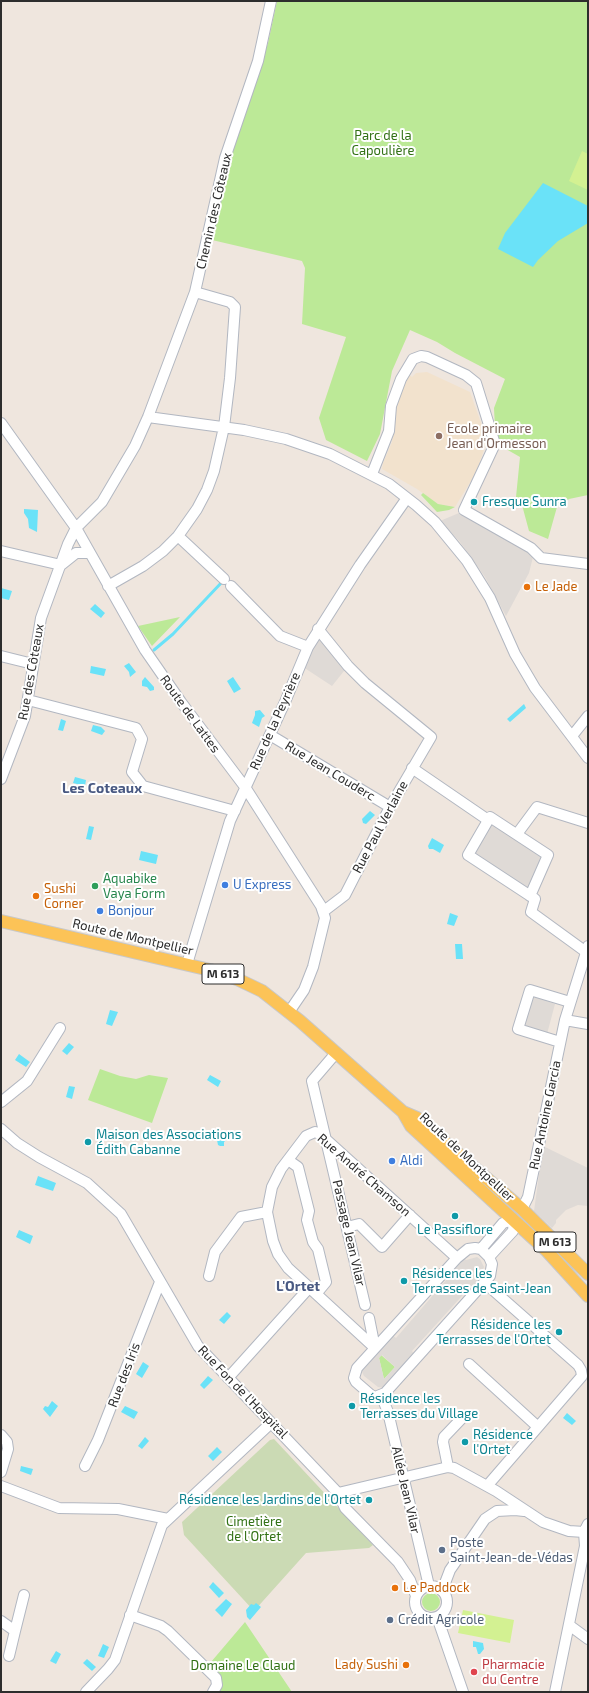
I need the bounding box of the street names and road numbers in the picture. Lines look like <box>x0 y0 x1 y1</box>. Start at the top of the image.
street label: Chemin des Côteaux <box>193 151 235 271</box>
street label: Rue des Côteaux <box>15 623 47 721</box>
street label: Rue de la Peyrière <box>246 670 304 772</box>
street label: Route de Lattes <box>157 672 223 756</box>
street label: Rue Jean Couderc <box>282 738 378 804</box>
street label: Rue Paul Verlaine <box>349 778 411 876</box>
street label: Route de Montpellier <box>71 915 195 959</box>
road number: M 613 <box>202 964 244 984</box>
street label: Rue Antoine Garcia <box>526 1059 564 1171</box>
street label: Route de Montpellier <box>416 1109 518 1205</box>
street label: Rue André Chamson <box>314 1130 414 1220</box>
street label: Passage Jean Vilar <box>329 1178 369 1288</box>
road number: M 613 <box>534 1232 576 1252</box>
street label: Rue des Iris <box>105 1341 143 1409</box>
street label: Rue Fon de l'Hospital <box>195 1342 291 1442</box>
street label: Allée Jean Vilar <box>388 1445 424 1535</box>

